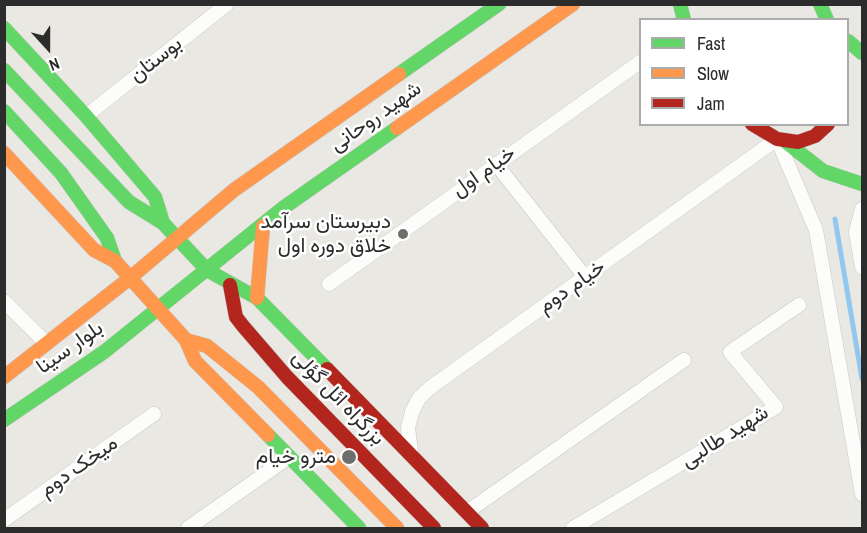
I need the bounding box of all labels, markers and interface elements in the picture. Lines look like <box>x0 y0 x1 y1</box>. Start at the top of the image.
north arrow <box>18 18 78 78</box>
legend <box>639 18 849 126</box>
text: Fast <box>697 31 725 56</box>
street label: بوستان <box>125 32 187 88</box>
text: N <box>46 53 63 77</box>
text: Slow <box>697 61 729 86</box>
street label: شهید روحانی <box>325 76 427 158</box>
text: Jam <box>697 91 725 116</box>
street label: خیام اول <box>447 141 521 203</box>
place label: دبیرستان سرآمد خلاق دوره اول <box>260 209 391 259</box>
marker: دبیرستان سرآمد خلاق دوره اول <box>396 227 410 241</box>
street label: خیام دوم <box>534 255 610 319</box>
street label: بلوار سینا <box>32 316 108 380</box>
street label: بزرگراه ائل گؤلی <box>286 345 390 451</box>
street label: شهید طالبی <box>676 400 774 474</box>
street label: میخک دوم <box>35 431 123 503</box>
place label: مترو خیام <box>256 444 336 470</box>
marker: مترو خیام <box>340 448 358 466</box>

